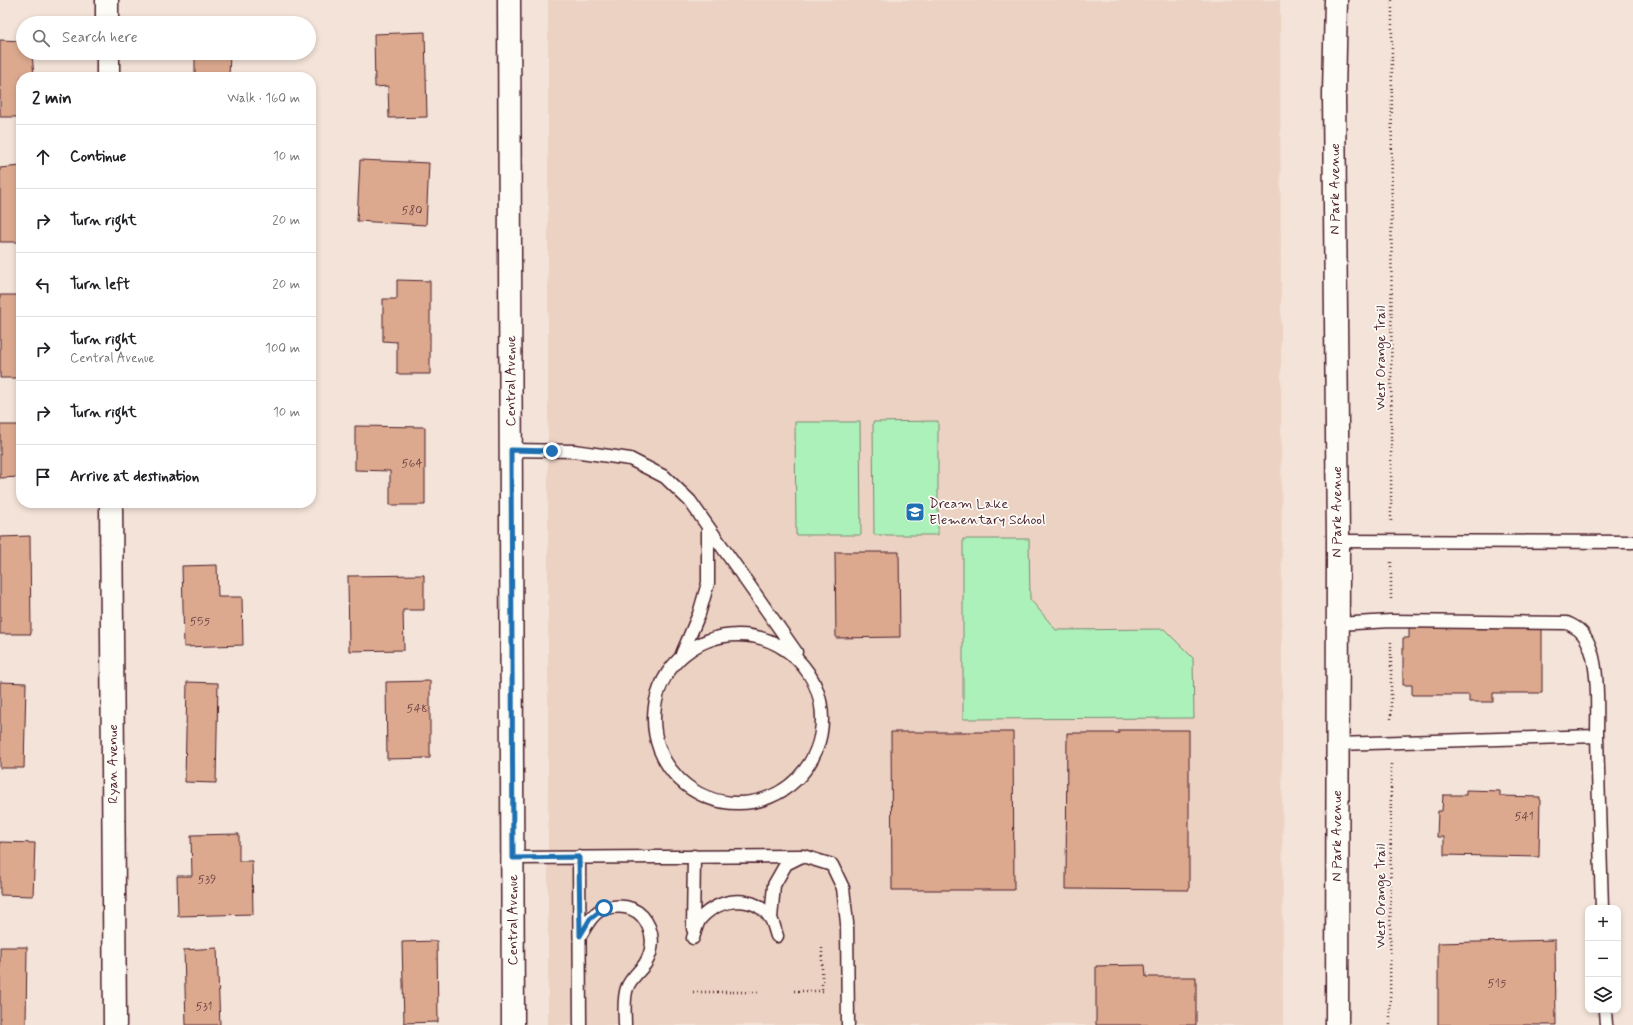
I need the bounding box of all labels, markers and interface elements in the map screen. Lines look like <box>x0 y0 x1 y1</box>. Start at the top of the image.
search box <box>16 16 316 60</box>
icon: search <box>30 27 52 49</box>
text: Search here <box>62 28 138 48</box>
text: 2 min <box>32 87 72 109</box>
text: Walk · 160 m <box>227 90 300 107</box>
street label: N Park Avenue <box>1326 143 1344 235</box>
icon: ahead <box>32 146 54 168</box>
text: Continue <box>70 147 126 167</box>
text: 10 m <box>273 148 300 165</box>
house number: 580 <box>402 203 423 219</box>
icon: right <box>32 210 54 232</box>
text: Turn right <box>70 211 137 231</box>
text: 20 m <box>272 212 300 229</box>
icon: left <box>32 274 54 296</box>
text: Turn left <box>70 275 130 295</box>
text: 20 m <box>272 276 300 293</box>
street label: West Orange Trail <box>1372 306 1391 410</box>
text: Turn right <box>70 330 137 350</box>
street label: Central Avenue <box>502 335 520 427</box>
icon: right <box>32 338 54 360</box>
text: 100 m <box>265 340 300 357</box>
text: Central Avenue <box>70 350 155 367</box>
icon: right <box>32 402 54 424</box>
text: Turn right <box>70 403 137 423</box>
text: 10 m <box>273 404 300 421</box>
route end <box>543 442 561 460</box>
house number: 564 <box>402 456 422 472</box>
icon: arrive <box>32 466 54 488</box>
street label: N Park Avenue <box>1328 466 1346 558</box>
text: Arrive at destination <box>70 467 199 487</box>
place label: Dream Lake Elementary School <box>929 495 1045 529</box>
school or university icon: Dream Lake Elementary School <box>904 501 926 523</box>
house number: 555 <box>190 614 210 630</box>
house number: 548 <box>407 701 427 717</box>
street label: Ryan Avenue <box>104 724 122 804</box>
street label: N Park Avenue <box>1328 790 1346 882</box>
house number: 541 <box>1514 809 1534 825</box>
street label: West Orange Trail <box>1372 844 1391 948</box>
house number: 539 <box>198 872 216 888</box>
street label: Central Avenue <box>504 874 522 966</box>
route start <box>595 899 613 917</box>
map controls <box>1585 905 1621 1013</box>
button: + <box>1585 905 1621 941</box>
button: − <box>1585 941 1621 977</box>
house number: 515 <box>1487 976 1507 992</box>
button: layers <box>1585 977 1621 1013</box>
house number: 531 <box>196 999 212 1015</box>

